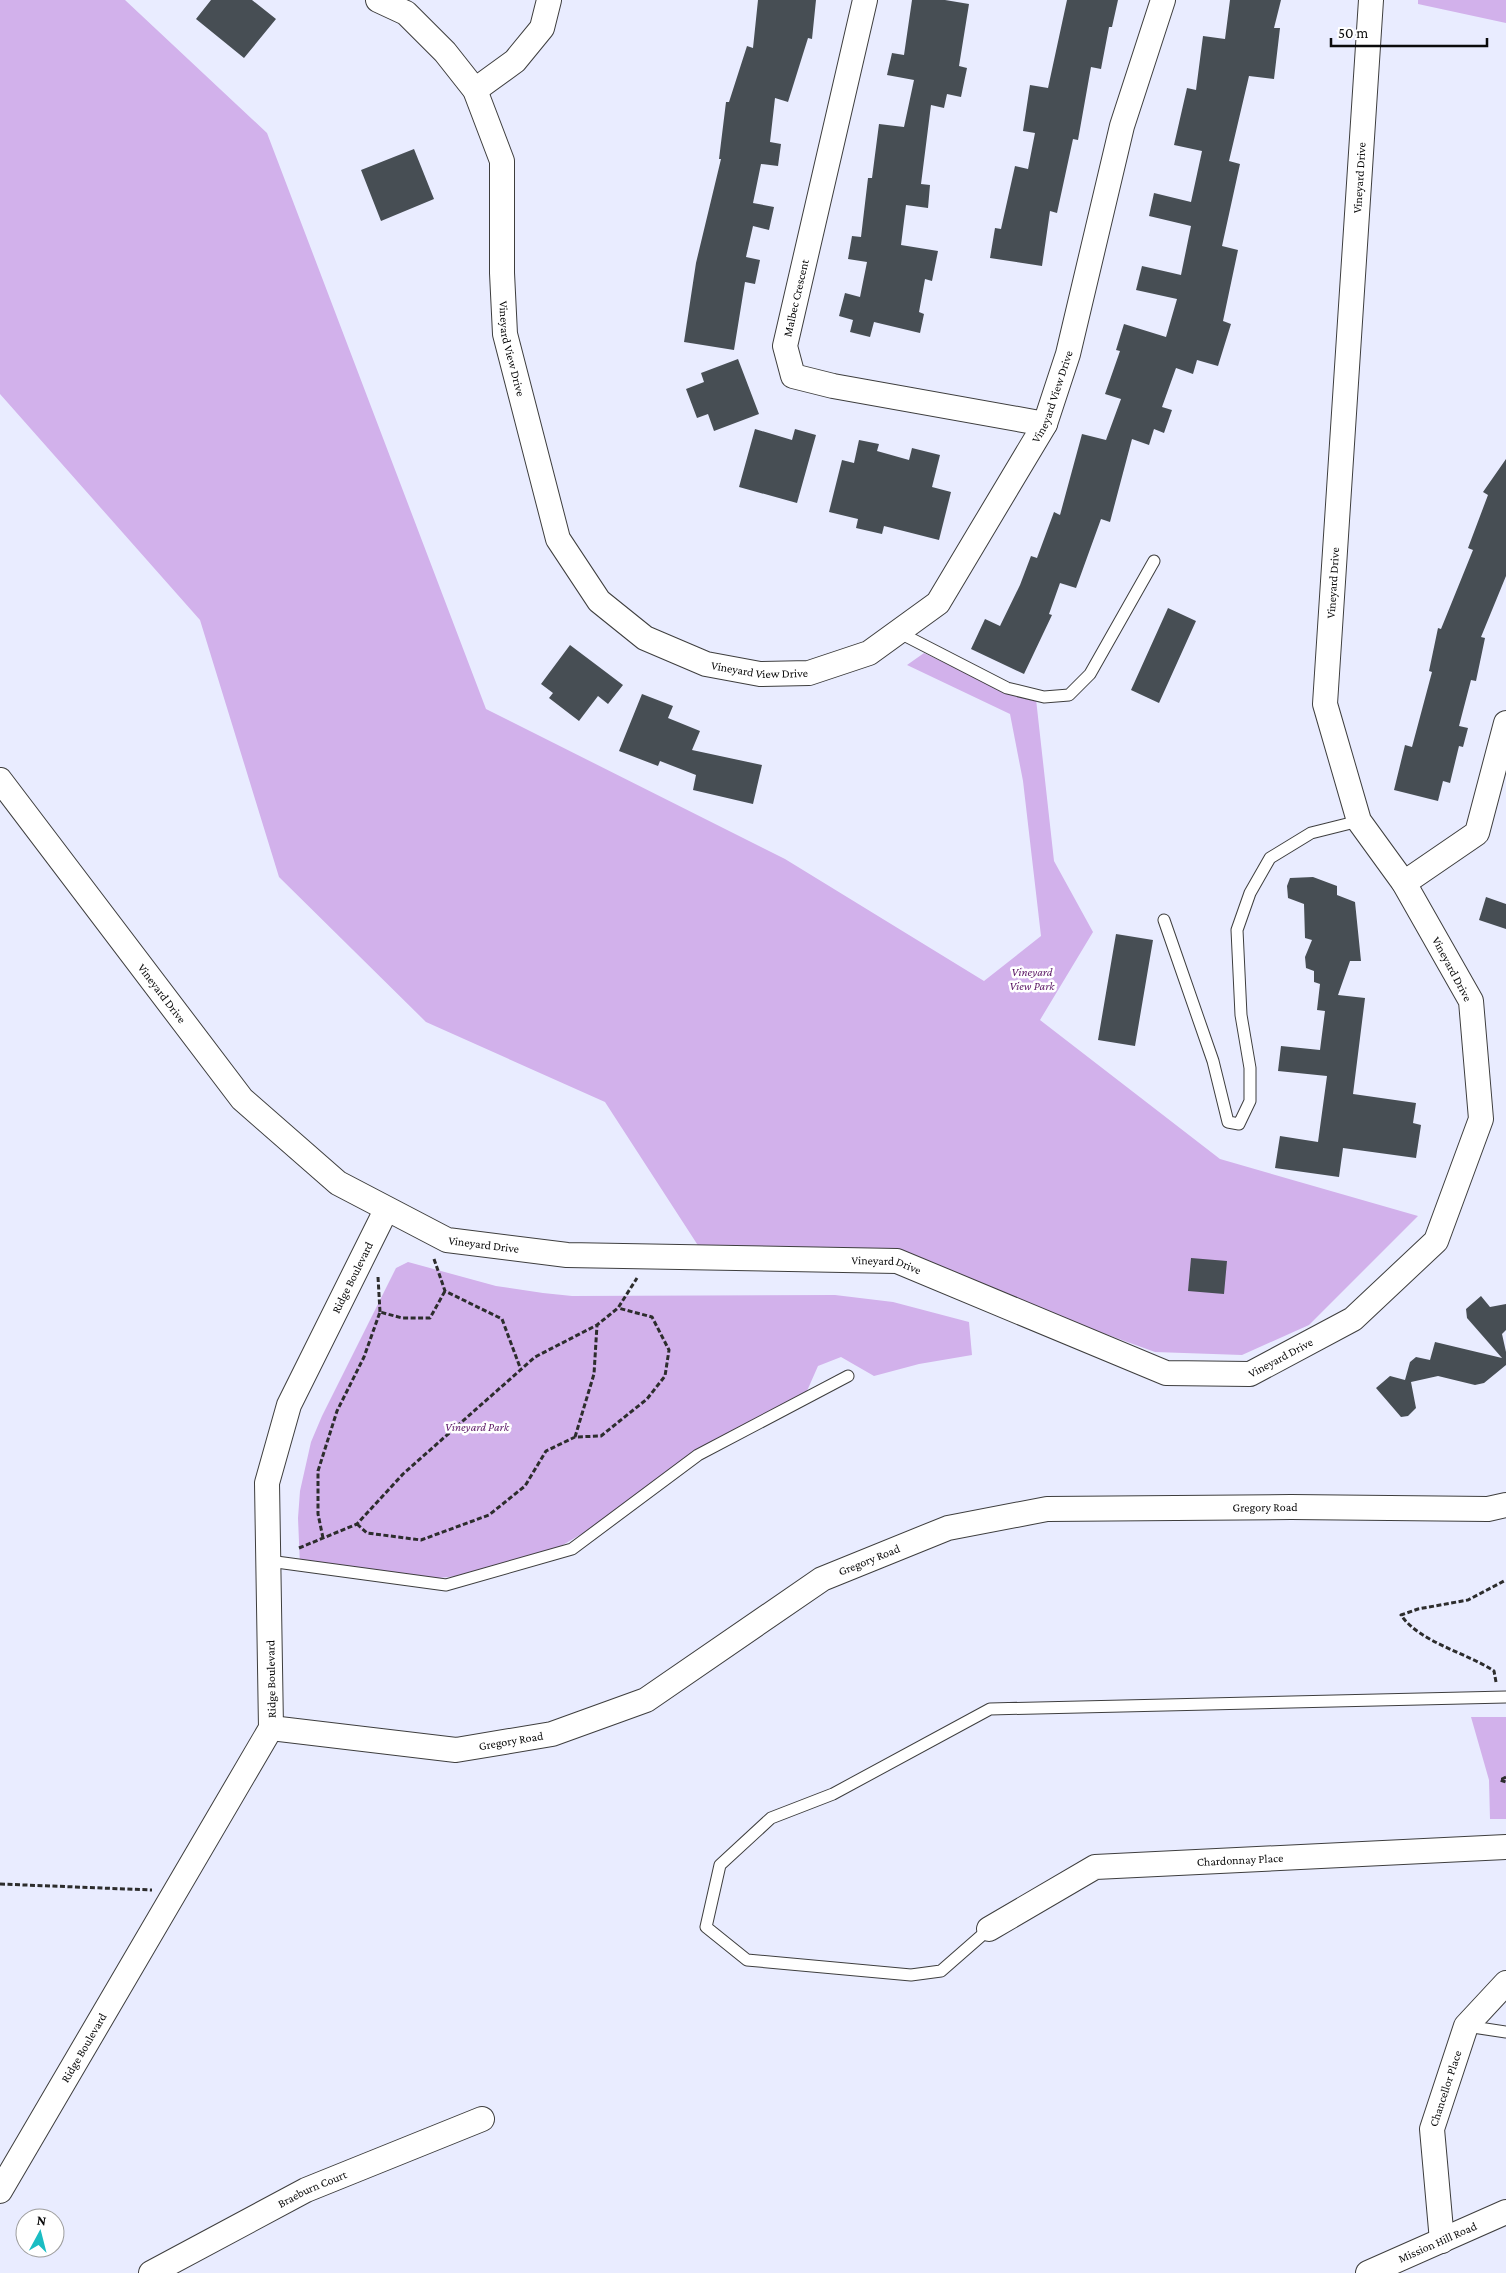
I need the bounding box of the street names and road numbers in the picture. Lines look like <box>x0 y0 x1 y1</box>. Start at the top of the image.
street label: Vineyard Drive <box>1350 142 1369 214</box>
street label: Malbec Crescent <box>780 257 812 338</box>
street label: Vineyard View Drive <box>496 301 528 398</box>
street label: Vineyard View Drive <box>1028 349 1076 445</box>
street label: Vineyard Drive <box>1324 547 1342 619</box>
street label: Vineyard View Drive <box>710 658 808 681</box>
street label: Vineyard Drive <box>1429 934 1475 1004</box>
street label: Vineyard Drive <box>135 961 189 1026</box>
street label: Vineyard Drive <box>448 1233 520 1256</box>
street label: Ridge Boulevard <box>329 1239 376 1316</box>
street label: Vineyard Drive <box>851 1253 923 1277</box>
street label: Vineyard Drive <box>1246 1335 1315 1381</box>
street label: Gregory Road <box>1233 1500 1298 1514</box>
street label: Gregory Road <box>836 1541 903 1579</box>
street label: Ridge Boulevard <box>263 1639 279 1718</box>
street label: Gregory Road <box>478 1728 545 1753</box>
street label: Chardonnay Place <box>1196 1851 1284 1869</box>
street label: Ridge Boulevard <box>58 2010 110 2085</box>
street label: Chancellor Place <box>1426 2049 1464 2129</box>
street label: Braeburn Court <box>275 2167 350 2211</box>
street label: Mission Hill Road <box>1396 2219 1479 2266</box>

